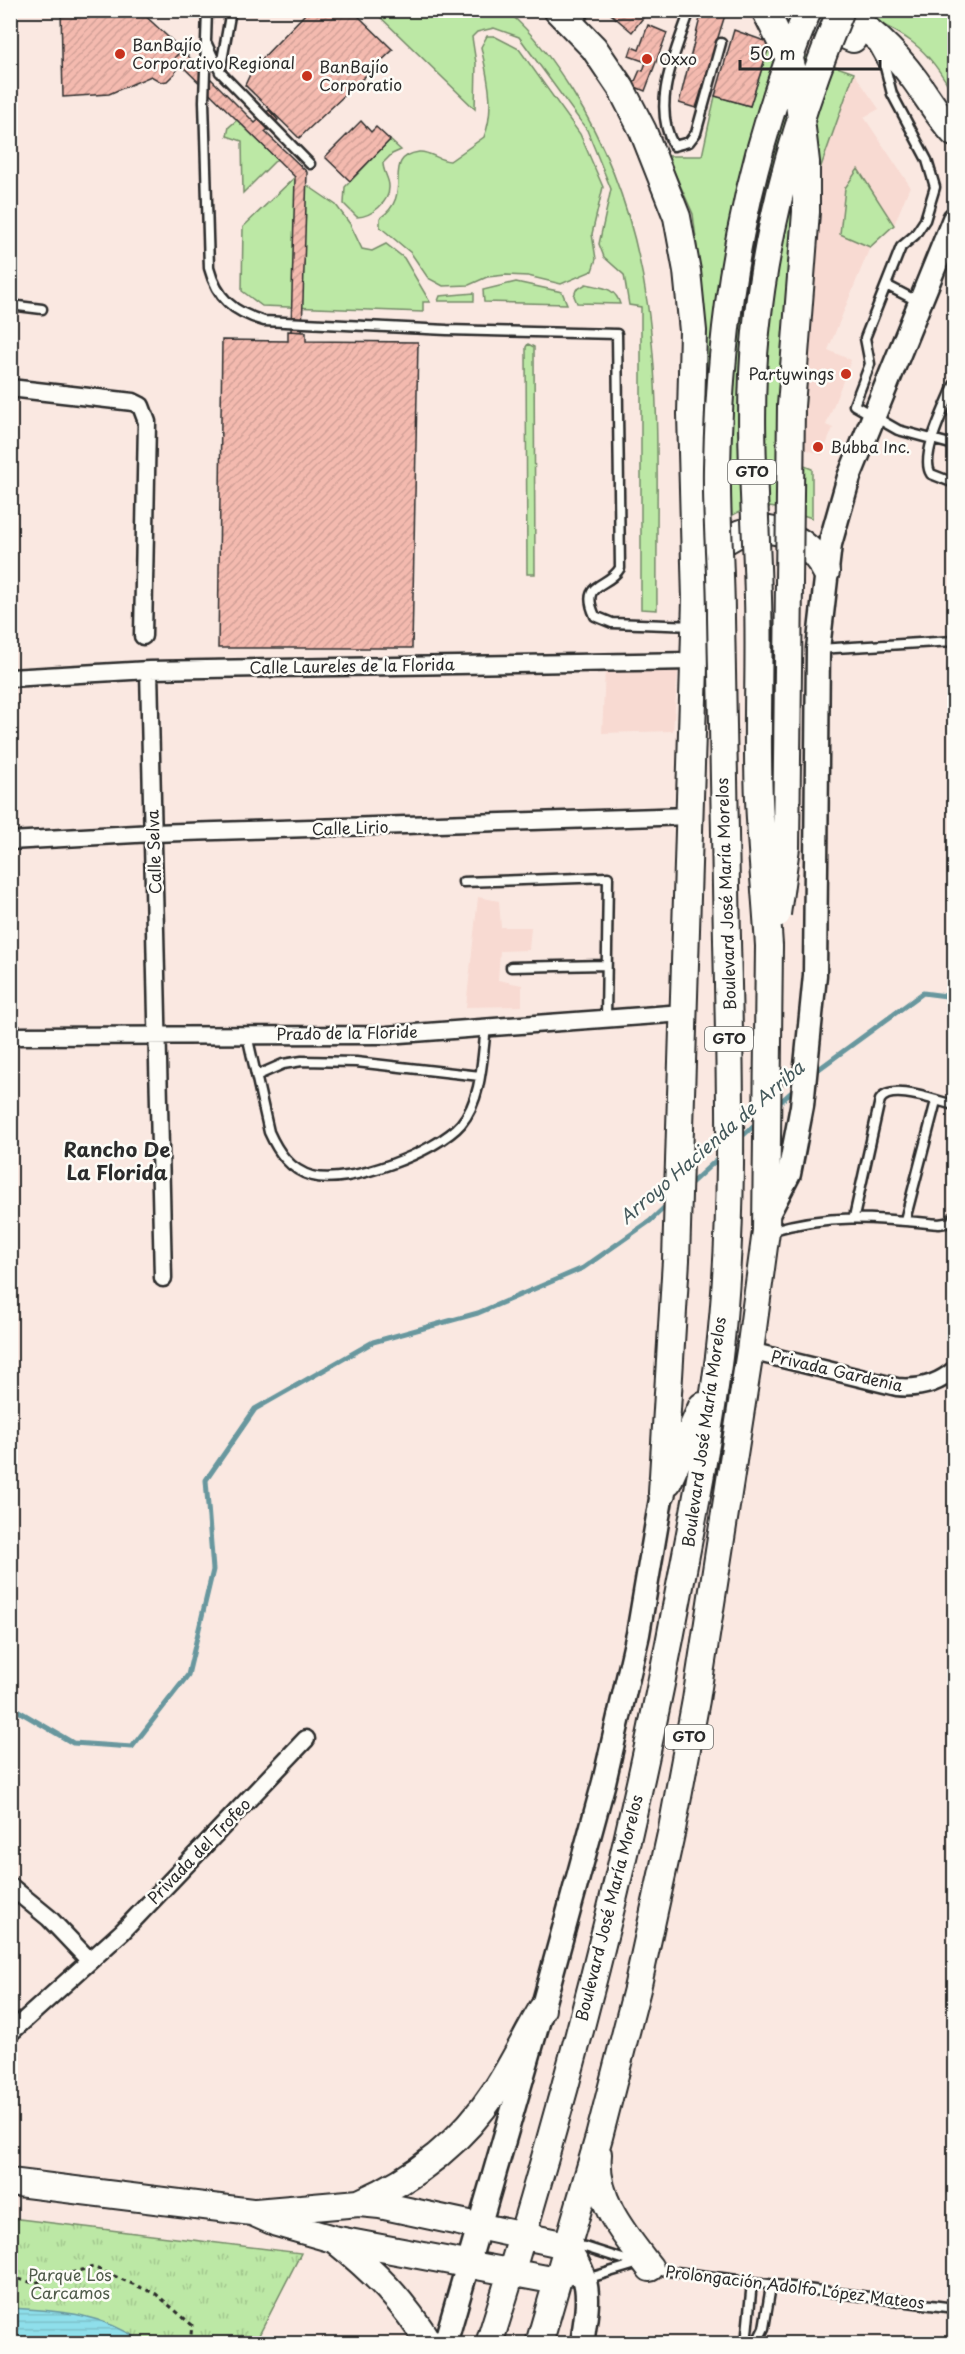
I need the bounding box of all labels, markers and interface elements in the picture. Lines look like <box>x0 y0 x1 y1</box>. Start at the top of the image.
place label: BanBajío Corporativo Regional <box>132 32 295 74</box>
scale bar <box>740 33 880 71</box>
text: 50 m <box>749 39 796 66</box>
place label: Oxxo <box>659 46 697 70</box>
marker: BanBajío Corporativo Regional <box>113 47 127 61</box>
marker: Oxxo <box>640 52 654 66</box>
place label: BanBajío Corporatio <box>319 54 402 96</box>
marker: BanBajío Corporatio <box>300 69 314 83</box>
place label: Partywings <box>748 361 834 385</box>
marker: Partywings <box>839 367 853 381</box>
place label: Bubba Inc. <box>830 434 910 458</box>
marker: Bubba Inc. <box>811 440 825 454</box>
road number: GTO <box>728 460 776 484</box>
street label: Calle Laureles de la Florida <box>249 651 455 679</box>
street label: Boulevard José María Morelos <box>709 777 741 1011</box>
street label: Calle Selva <box>140 809 166 895</box>
street label: Calle Lirio <box>311 814 389 840</box>
street label: Prado de la Floride <box>276 1019 418 1045</box>
road number: GTO <box>705 1027 753 1051</box>
water label: Arroyo Hacienda de Arriba <box>613 1053 810 1230</box>
district label: Rancho De La Florida <box>64 1134 170 1187</box>
street label: Boulevard José María Morelos <box>675 1315 731 1549</box>
street label: Privada Gardenia <box>769 1343 906 1397</box>
road number: GTO <box>665 1725 713 1749</box>
street label: Privada del Trofeo <box>141 1792 255 1909</box>
street label: Boulevard José María Morelos <box>568 1792 648 2023</box>
street label: Prolongación Adolfo López Mateos <box>664 2258 926 2314</box>
park label: Parque Los Carcamos <box>28 2262 112 2304</box>

